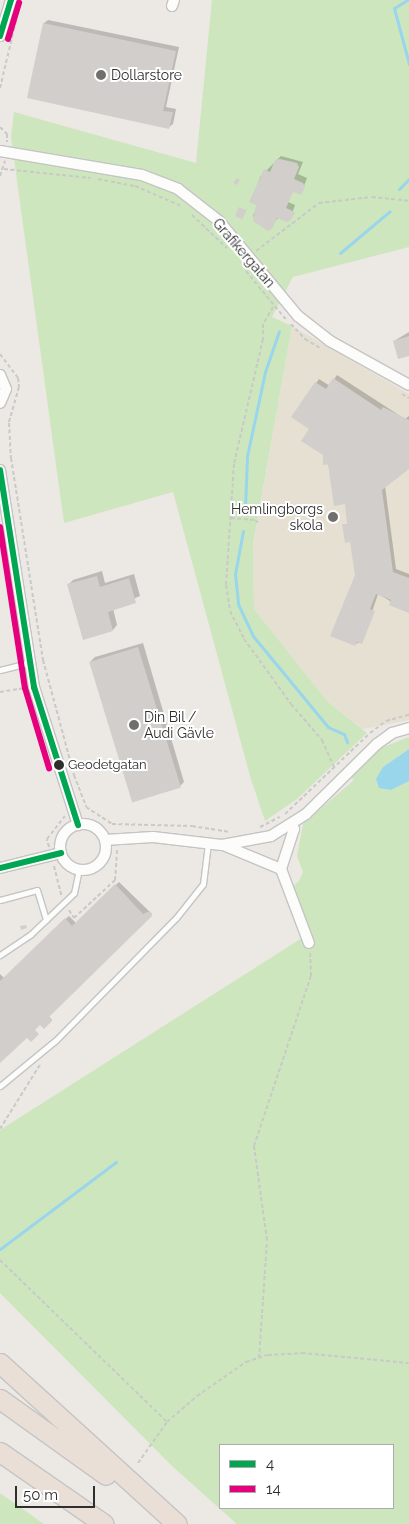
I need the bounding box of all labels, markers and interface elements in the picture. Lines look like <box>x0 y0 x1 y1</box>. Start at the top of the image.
place label: Dollarstore <box>111 67 182 83</box>
marker: Dollarstore <box>95 69 107 81</box>
street label: Grafikergatan <box>209 215 279 291</box>
place label: Hemlingborgs skola <box>231 501 323 534</box>
marker: Hemlingborgs skola <box>327 511 339 523</box>
place label: Din Bil / Audi Gävle <box>144 709 214 742</box>
marker: Din Bil / Audi Gävle <box>128 719 140 731</box>
place label: Geodetgatan <box>68 757 147 773</box>
marker: Geodetgatan <box>54 760 64 770</box>
legend <box>219 1444 394 1509</box>
text: 4 <box>266 1455 274 1473</box>
scale bar <box>18 1476 98 1508</box>
text: 14 <box>266 1480 281 1498</box>
text: 50 m <box>23 1486 58 1504</box>

